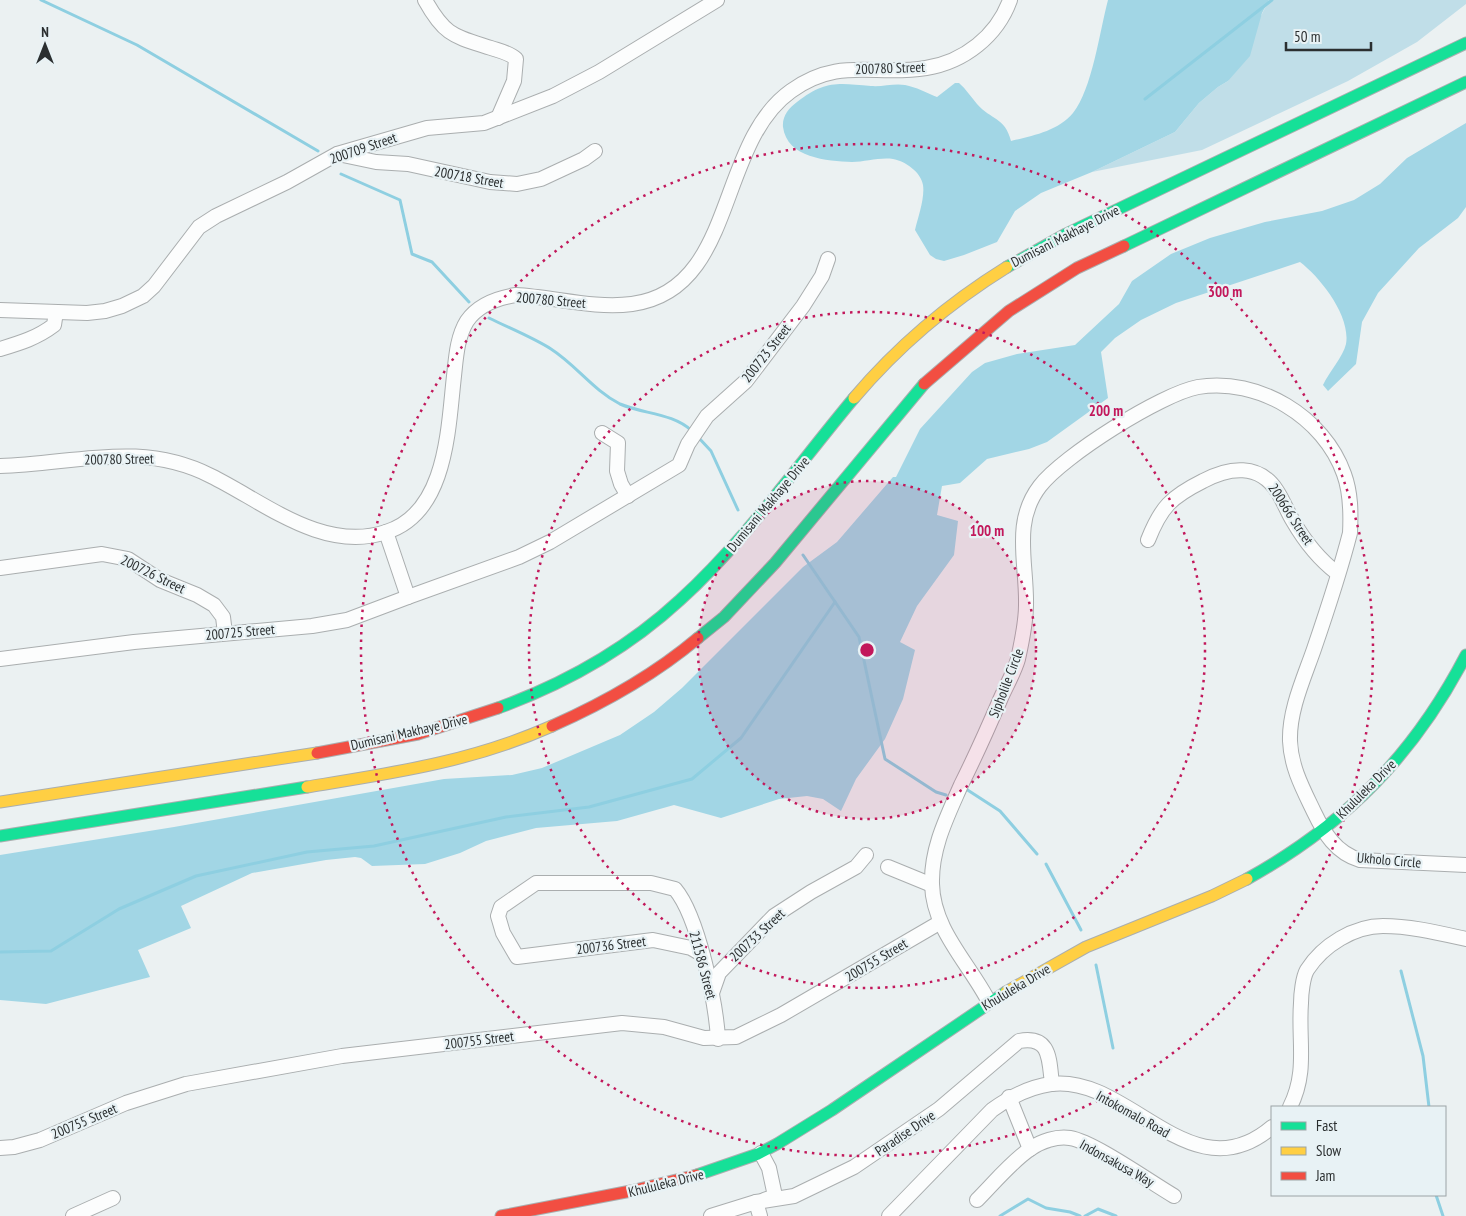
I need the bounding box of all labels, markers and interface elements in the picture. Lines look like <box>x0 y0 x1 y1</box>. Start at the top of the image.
north arrow <box>20 20 70 70</box>
scale bar <box>1286 20 1371 52</box>
text: N <box>41 23 49 41</box>
text: 50 m <box>1294 27 1320 46</box>
street label: 200780 Street <box>855 58 925 78</box>
street label: 200709 Street <box>327 128 399 168</box>
street label: 200718 Street <box>433 162 505 192</box>
street label: Dumisani Makhaye Drive <box>1008 201 1122 271</box>
text: 300 m <box>1208 282 1242 301</box>
street label: 200780 Street <box>515 288 587 312</box>
street label: 200723 Street <box>737 320 795 386</box>
text: 200 m <box>1089 401 1123 420</box>
street label: 200780 Street <box>84 449 154 469</box>
street label: Dumisani Makhaye Drive <box>723 452 813 555</box>
street label: 200666 Street <box>1264 480 1318 548</box>
text: 100 m <box>970 521 1004 540</box>
street label: 200726 Street <box>118 551 188 597</box>
street label: 200725 Street <box>204 620 276 644</box>
centre of rings <box>858 641 876 659</box>
street label: Sipholile Circle <box>985 646 1028 720</box>
street label: Dumisani Makhaye Drive <box>349 710 469 754</box>
street label: Khululeka Drive <box>1332 755 1400 823</box>
street label: Ukholo Circle <box>1356 848 1422 872</box>
street label: 200733 Street <box>725 905 789 965</box>
street label: 211586 Street <box>685 929 721 1001</box>
street label: 200736 Street <box>575 932 647 958</box>
street label: 200755 Street <box>841 934 911 986</box>
street label: Khululeka Drive <box>978 959 1054 1015</box>
street label: 200755 Street <box>443 1027 515 1053</box>
street label: Intokomalo Road <box>1093 1086 1173 1142</box>
street label: 200755 Street <box>48 1099 120 1143</box>
street label: Paradise Drive <box>871 1106 939 1160</box>
legend <box>1271 1106 1446 1196</box>
text: Fast <box>1316 1116 1337 1135</box>
street label: Indonsakusa Way <box>1077 1135 1158 1191</box>
text: Slow <box>1316 1141 1341 1160</box>
street label: Khululeka Drive <box>626 1165 706 1201</box>
text: Jam <box>1315 1166 1335 1185</box>

